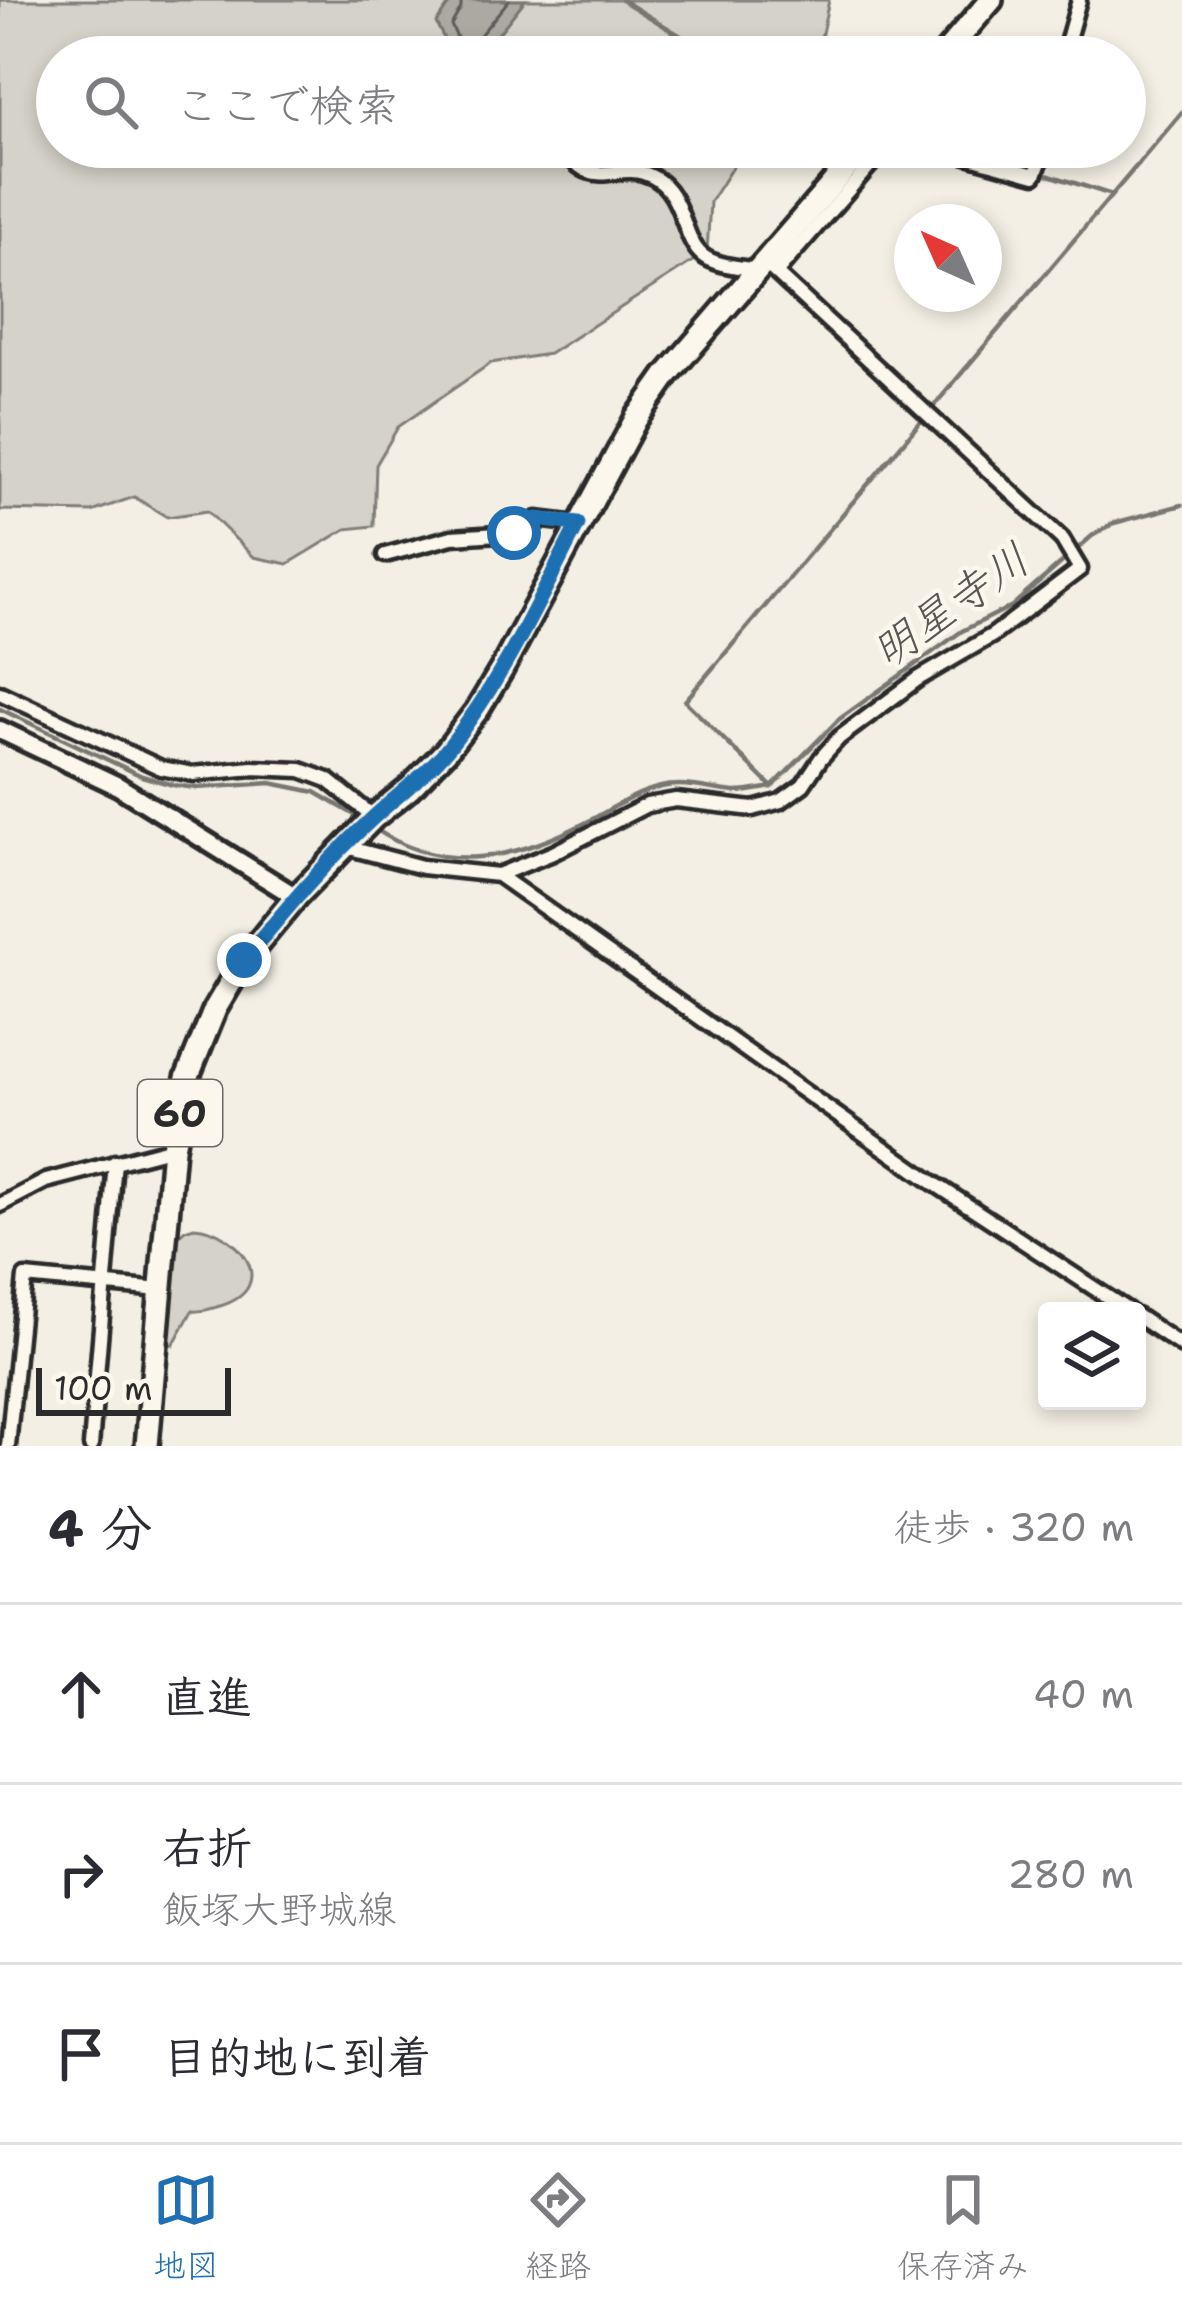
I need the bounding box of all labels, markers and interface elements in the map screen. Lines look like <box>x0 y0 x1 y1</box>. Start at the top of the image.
search box <box>36 36 1146 168</box>
icon: search <box>78 69 144 135</box>
text: ここで検索 <box>174 75 399 135</box>
north arrow <box>894 204 1002 312</box>
route start <box>487 506 541 560</box>
water label: 明星寺川 <box>859 529 1041 681</box>
route end <box>217 933 271 987</box>
road number: 60 <box>138 1080 222 1146</box>
map controls <box>1038 1302 1146 1410</box>
button: layers <box>1038 1302 1146 1410</box>
scale bar <box>36 1362 231 1415</box>
text: 100 m <box>54 1366 153 1411</box>
text: 4 分 <box>48 1494 152 1562</box>
text: 徒歩 · 320 m <box>894 1501 1134 1553</box>
icon: ahead <box>48 1661 114 1727</box>
text: 直進 <box>162 1667 252 1727</box>
text: 40 m <box>1033 1668 1134 1720</box>
text: 右折 <box>162 1818 252 1878</box>
icon: right <box>48 1841 114 1907</box>
text: 280 m <box>1007 1848 1134 1900</box>
text: 飯塚大野城線 <box>162 1883 396 1935</box>
icon: arrive <box>48 2021 114 2087</box>
text: 目的地に到着 <box>162 2027 432 2087</box>
tab: 地図 <box>153 2167 219 2288</box>
tab: 経路 <box>525 2167 591 2288</box>
tab: 保存済み <box>897 2167 1029 2288</box>

